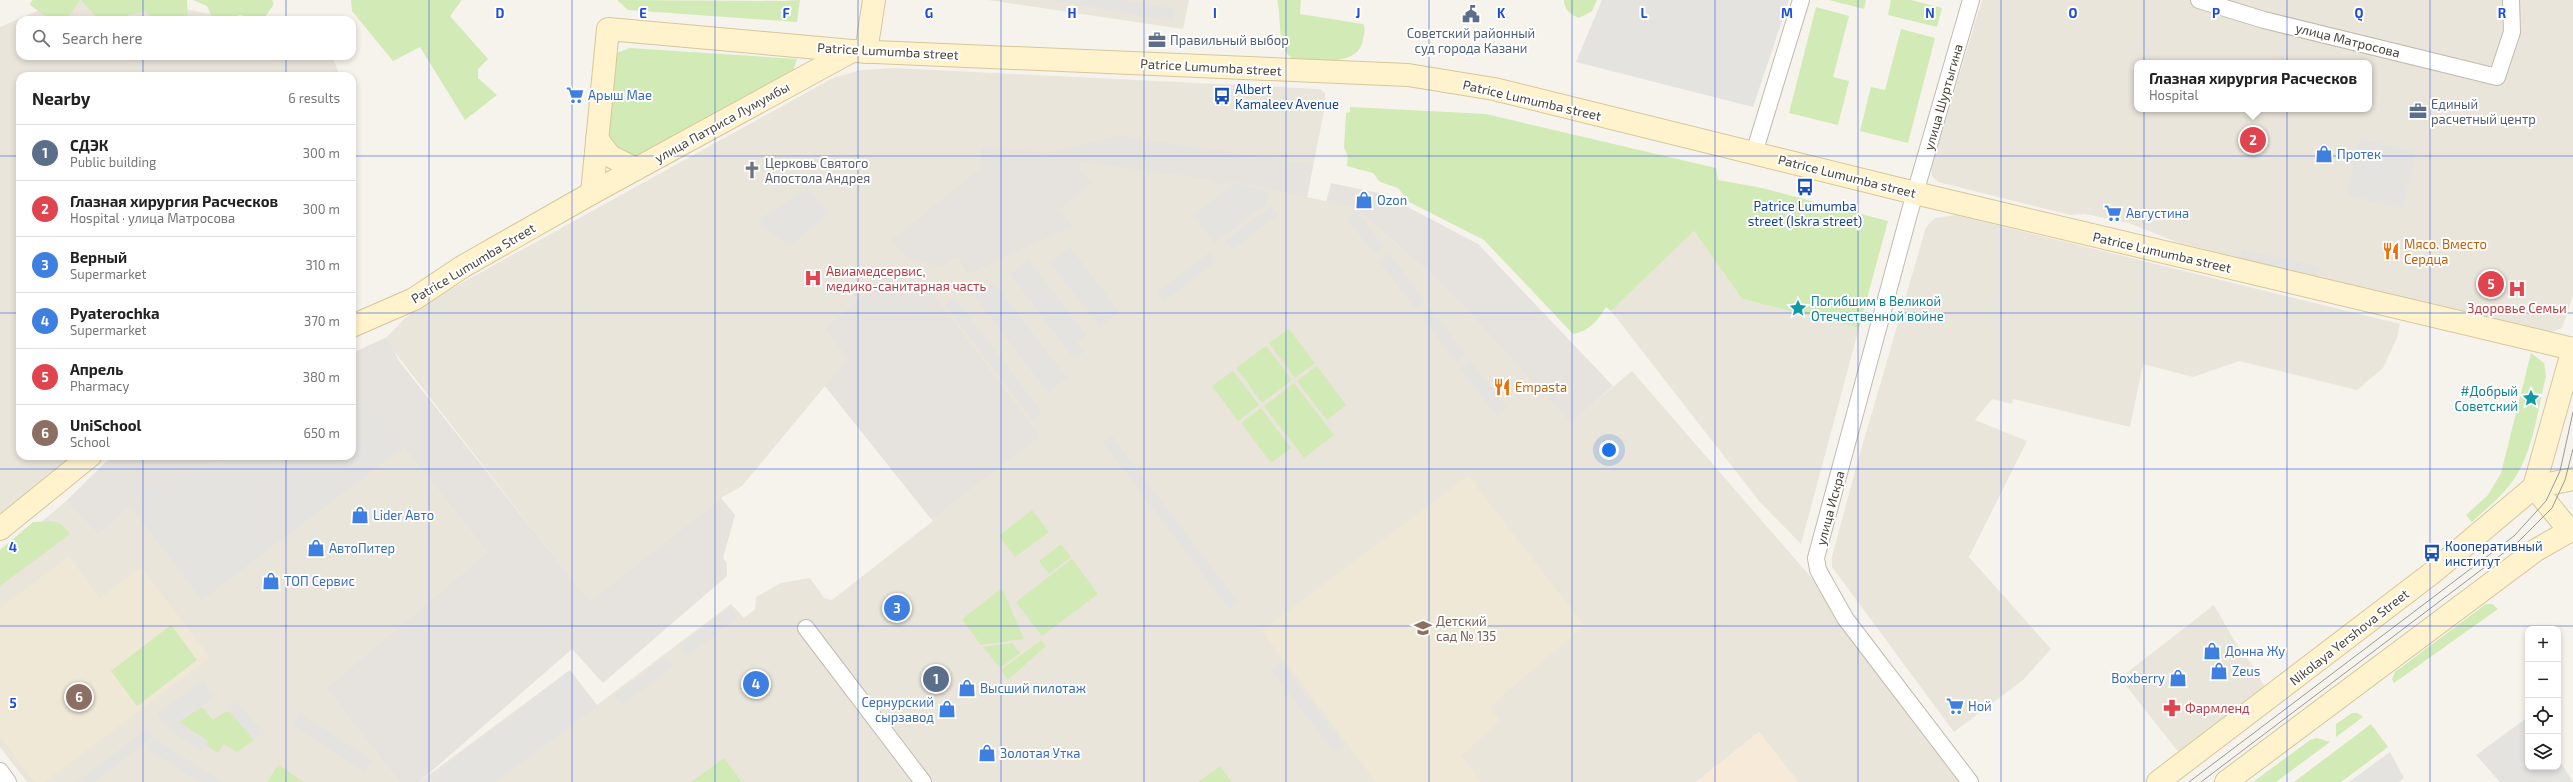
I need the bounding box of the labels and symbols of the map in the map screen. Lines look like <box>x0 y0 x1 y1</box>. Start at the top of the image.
public building icon: Советский районный суд города Казани <box>1461 4 1481 24</box>
text: D <box>496 5 505 21</box>
text: E <box>639 5 647 21</box>
text: F <box>782 5 790 21</box>
text: G <box>925 5 933 21</box>
text: H <box>1068 5 1077 21</box>
text: I <box>1213 5 1217 21</box>
text: J <box>1356 5 1360 21</box>
text: K <box>1497 5 1506 21</box>
text: L <box>1641 5 1648 21</box>
text: M <box>1781 5 1793 21</box>
text: N <box>1925 5 1935 21</box>
text: O <box>2069 5 2078 21</box>
text: P <box>2212 5 2220 21</box>
text: Q <box>2355 5 2364 22</box>
text: R <box>2498 5 2507 21</box>
street label: улица Матросова <box>2294 19 2402 61</box>
place label: Советский районный суд города Казани <box>1407 25 1535 56</box>
office icon: Правильный выбор <box>1147 30 1167 50</box>
place label: Правильный выбор <box>1170 32 1289 48</box>
street label: Patrice Lumumba street <box>817 39 959 63</box>
street label: улица Шуртыгина <box>1920 42 1966 152</box>
street label: Patrice Lumumba street <box>1140 55 1282 79</box>
street label: Patrice Lumumba street <box>1461 76 1603 124</box>
street label: улица Патриса Лумумбы <box>652 78 792 166</box>
place label: Albert Kamaleev Avenue <box>1235 81 1339 112</box>
supermarket icon: Арыш Мае <box>565 85 585 105</box>
bus stop icon: Albert Kamaleev Avenue <box>1212 86 1232 106</box>
place label: Арыш Мае <box>588 87 652 103</box>
place label: Единый расчетный центр <box>2431 96 2536 127</box>
office icon: Единый расчетный центр <box>2408 101 2428 121</box>
pin: 2 <box>2240 125 2266 155</box>
shop icon: Протек <box>2314 144 2334 164</box>
place label: Протек <box>2337 146 2381 162</box>
street label: Patrice Lumumba street <box>1776 151 1918 201</box>
place label: Церковь Святого Апостола Андрея <box>765 155 870 186</box>
church icon: Церковь Святого Апостола Андрея <box>742 160 762 180</box>
bus stop icon: Patrice Lumumba street (Iskra street) <box>1795 177 1815 197</box>
shop icon: Ozon <box>1354 190 1374 210</box>
place label: Ozon <box>1377 192 1407 208</box>
place label: Patrice Lumumba street (Iskra street) <box>1748 198 1862 229</box>
supermarket icon: Августина <box>2103 203 2123 223</box>
place label: Августина <box>2126 205 2189 221</box>
street label: Patrice Lumumba Street <box>408 220 538 306</box>
street label: Patrice Lumumba street <box>2091 228 2233 276</box>
place label: Мясо. Вместо Сердца <box>2404 236 2487 267</box>
restaurant icon: Мясо. Вместо Сердца <box>2381 241 2401 261</box>
place label: Авиамедсервис, медико-санитарная часть <box>826 263 986 294</box>
hospital icon: Авиамедсервис, медико-санитарная часть <box>803 268 823 288</box>
pin: 5 <box>2478 269 2504 299</box>
hospital icon: Здоровье Семьи <box>2507 279 2527 299</box>
place label: Погибшим в Великой Отечественной войне <box>1811 293 1944 324</box>
place icon: Погибшим в Великой Отечественной войне <box>1788 298 1808 318</box>
place label: Здоровье Семьи <box>2467 300 2567 316</box>
restaurant icon: Empasta <box>1492 377 1512 397</box>
place label: Empasta <box>1515 379 1567 395</box>
place label: #Добрый Советский <box>2454 383 2518 414</box>
place icon: #Добрый Советский <box>2521 388 2541 408</box>
your location <box>1599 440 1619 460</box>
street label: улица Искра <box>1812 469 1848 547</box>
shop icon: Lider Авто <box>350 505 370 525</box>
place label: Lider Авто <box>373 507 434 523</box>
shop icon: АвтоПитер <box>306 538 326 558</box>
place label: Кооперативный институт <box>2445 538 2543 569</box>
text: 4 <box>9 539 17 555</box>
place label: АвтоПитер <box>329 540 395 556</box>
bus stop icon: Кооперативный институт <box>2422 543 2442 563</box>
shop icon: ТОП Сервис <box>261 571 281 591</box>
place label: ТОП Сервис <box>284 573 355 589</box>
street label: Nikolaya Yershova Street <box>2286 585 2412 689</box>
pin: 3 <box>884 593 910 623</box>
place label: Детский сад № 135 <box>1436 613 1496 644</box>
school or university icon: Детский сад № 135 <box>1413 618 1433 638</box>
shop icon: Донна Жу <box>2202 641 2222 661</box>
place label: Донна Жу <box>2225 643 2285 659</box>
shop icon: Zeus <box>2209 661 2229 681</box>
place label: Zeus <box>2232 663 2260 679</box>
pin: 1 <box>923 664 949 694</box>
shop icon: Boxberry <box>2168 668 2188 688</box>
pin: 4 <box>743 669 769 699</box>
place label: Boxberry <box>2111 670 2165 686</box>
shop icon: Высший пилотаж <box>957 678 977 698</box>
place label: Высший пилотаж <box>980 680 1086 696</box>
pin: 6 <box>66 682 92 712</box>
place label: Сернурский сырзавод <box>861 694 934 725</box>
text: 5 <box>9 695 17 711</box>
supermarket icon: Ной <box>1945 696 1965 716</box>
place label: Ной <box>1968 698 1992 714</box>
pharmacy icon: Фармленд <box>2162 698 2182 718</box>
shop icon: Сернурский сырзавод <box>937 699 957 719</box>
place label: Фармленд <box>2185 700 2250 716</box>
shop icon: Золотая Утка <box>977 743 997 763</box>
place label: Золотая Утка <box>1000 745 1080 761</box>

